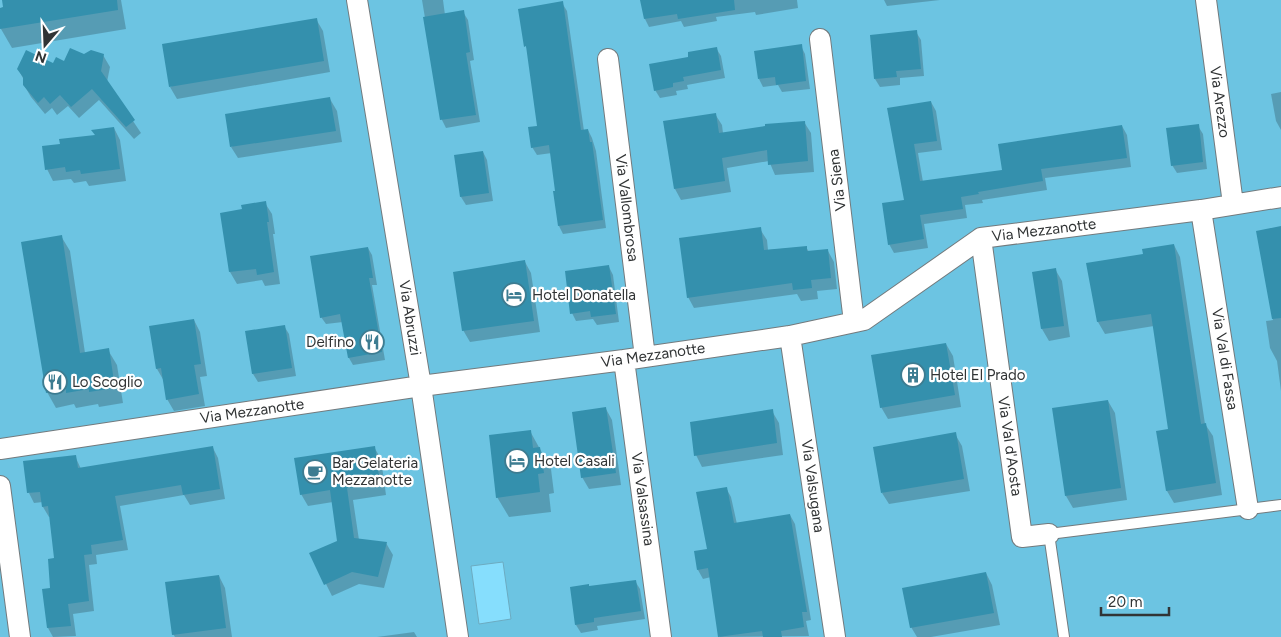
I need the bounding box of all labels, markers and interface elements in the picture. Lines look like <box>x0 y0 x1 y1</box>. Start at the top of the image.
north arrow <box>20 20 70 70</box>
text: N <box>33 47 49 67</box>
street label: Via Arezzo <box>1206 65 1234 139</box>
street label: Via Siena <box>824 148 850 212</box>
street label: Via Vallombrosa <box>611 153 643 263</box>
street label: Via Mezzanotte <box>991 215 1097 245</box>
street label: Via Abruzzi <box>395 279 425 357</box>
hotel icon: Hotel Donatella <box>501 282 527 308</box>
place label: Hotel Donatella <box>532 286 636 304</box>
street label: Via Val di Fassa <box>1208 307 1242 411</box>
restaurant icon: Delfino <box>359 329 385 355</box>
place label: Delfino <box>306 333 354 351</box>
street label: Via Mezzanotte <box>600 339 706 371</box>
building icon: Hotel El Prado <box>900 362 926 388</box>
place label: Hotel El Prado <box>930 366 1026 384</box>
restaurant icon: Lo Scoglio <box>42 369 68 395</box>
place label: Lo Scoglio <box>72 373 143 391</box>
street label: Via Mezzanotte <box>199 395 305 427</box>
street label: Via Val d'Aosta <box>994 395 1026 497</box>
street label: Via Valsugana <box>798 438 828 534</box>
hotel icon: Hotel Casali <box>504 448 530 474</box>
street label: Via Valsassina <box>628 451 658 547</box>
place label: Hotel Casali <box>534 452 615 470</box>
place label: Bar Gelateria Mezzanotte <box>332 454 418 489</box>
cafe icon: Bar Gelateria Mezzanotte <box>302 459 328 485</box>
scale bar <box>1101 584 1168 616</box>
text: 20 m <box>1108 593 1142 611</box>

